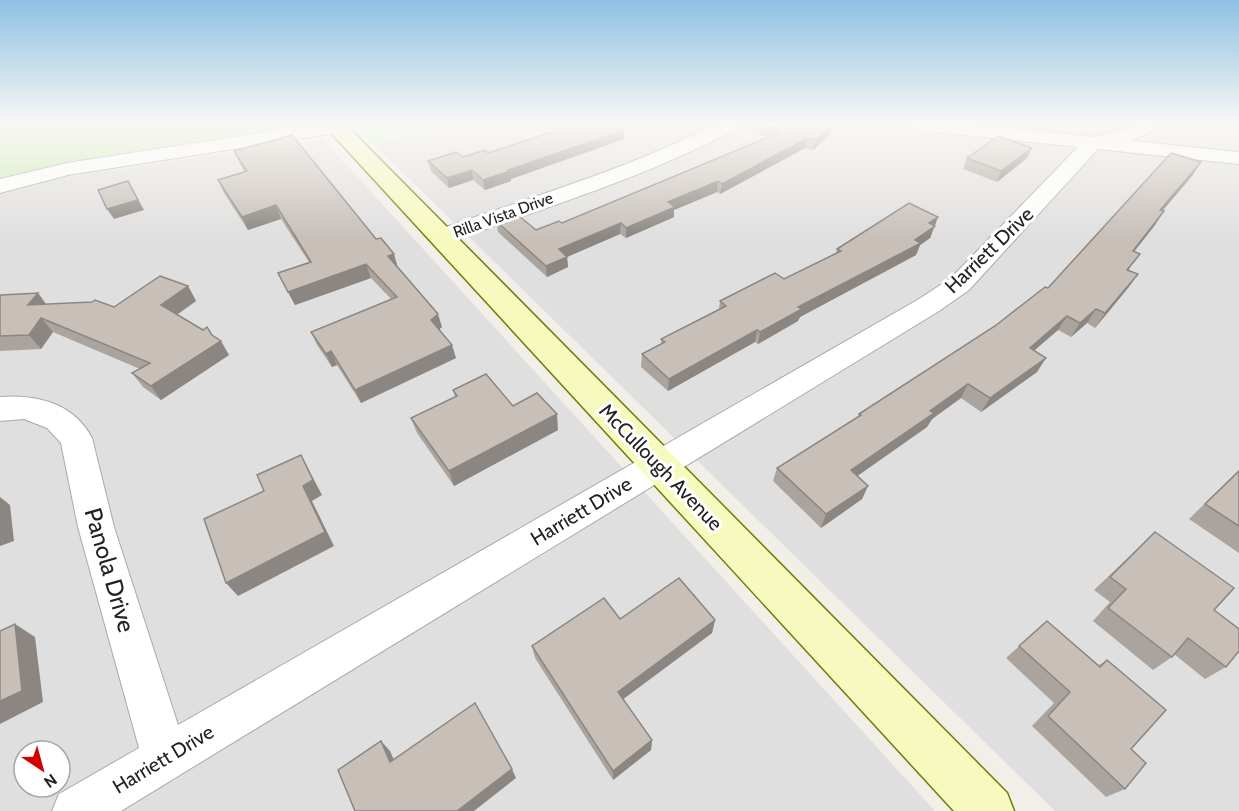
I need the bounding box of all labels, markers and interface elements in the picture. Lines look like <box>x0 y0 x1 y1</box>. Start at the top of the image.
street label: Rilla Vista Drive <box>451 188 555 242</box>
street label: Harriett Drive <box>940 202 1038 298</box>
street label: McCullough Avenue <box>594 399 728 535</box>
street label: Harriett Drive <box>526 471 636 551</box>
street label: Panola Drive <box>78 505 142 635</box>
street label: Harriett Drive <box>108 719 218 799</box>
north arrow <box>12 739 72 799</box>
text: N <box>40 770 61 792</box>

